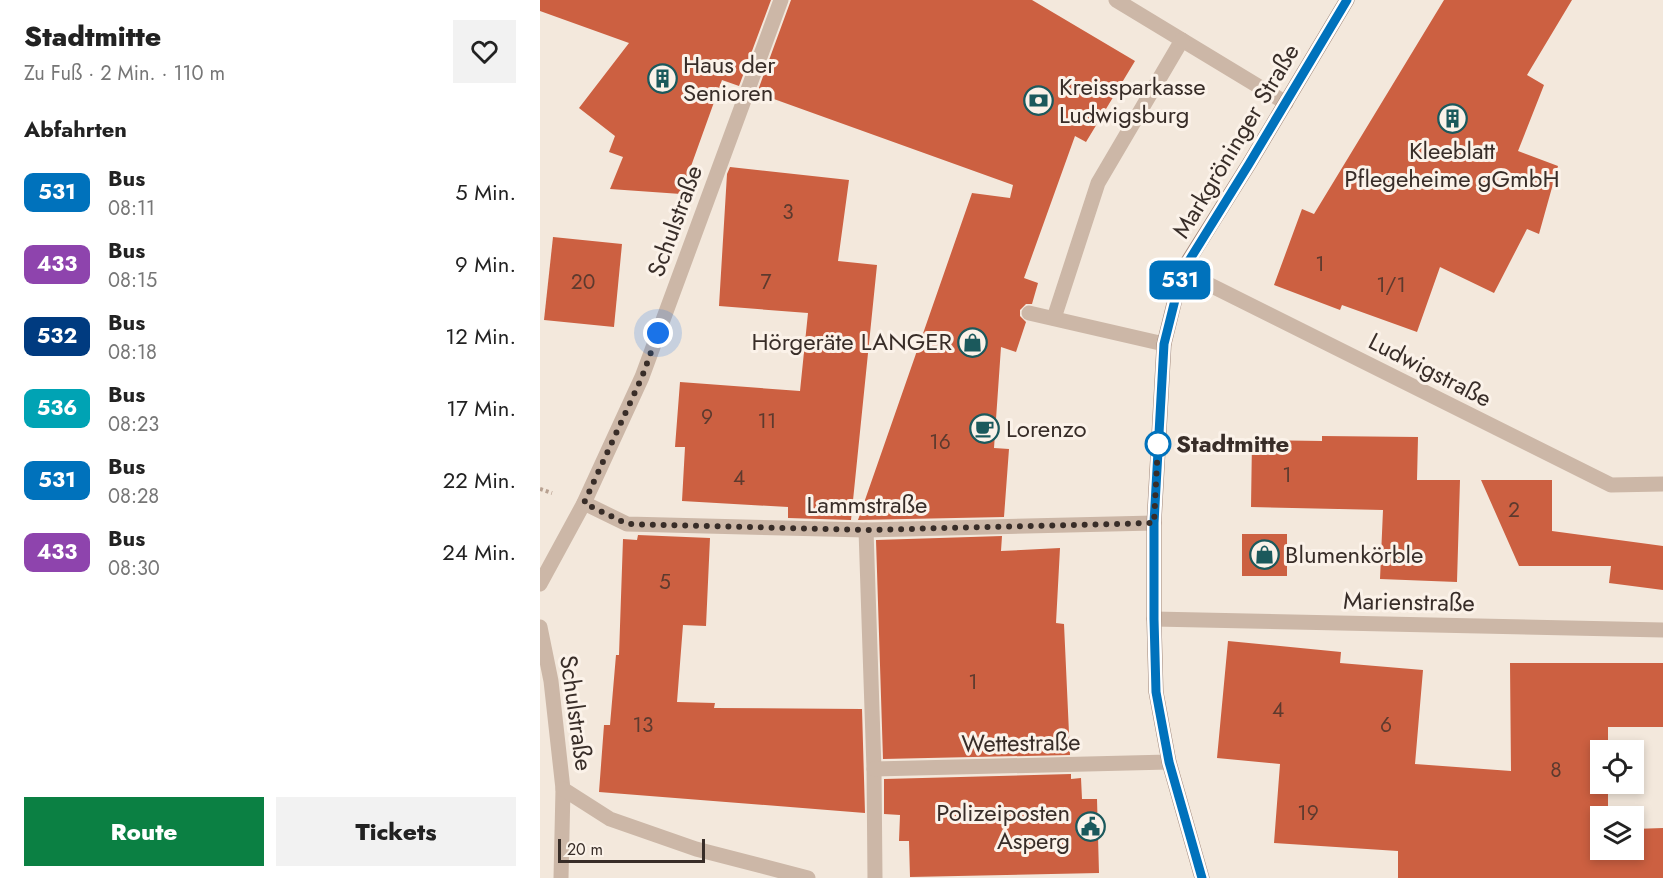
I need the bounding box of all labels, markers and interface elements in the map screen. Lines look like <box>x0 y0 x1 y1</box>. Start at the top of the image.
text: Stadtmitte <box>24 16 161 57</box>
button: heart <box>453 20 516 83</box>
street label: Markgröninger Straße <box>1164 37 1308 245</box>
place label: Haus der Senioren <box>683 47 776 110</box>
text: Zu Fuß · 2 Min. · 110 m <box>24 59 225 88</box>
building icon: Haus der Senioren <box>646 63 678 95</box>
place label: Kreissparkasse Ludwigsburg <box>1059 69 1206 132</box>
bank icon: Kreissparkasse Ludwigsburg <box>1022 85 1054 117</box>
building icon: Kleeblatt Pflegeheime gGmbH <box>1436 102 1468 134</box>
text: Abfahrten <box>24 113 127 145</box>
place label: Kleeblatt Pflegeheime gGmbH <box>1344 133 1560 196</box>
street label: Schulstraße <box>638 160 711 282</box>
text: Bus <box>108 162 145 194</box>
text: 5 Min. <box>455 176 516 208</box>
text: 531 <box>38 177 76 207</box>
text: 08:11 <box>108 194 155 223</box>
house number: 3 <box>782 197 794 227</box>
text: Bus <box>108 234 145 266</box>
text: 9 Min. <box>455 248 516 280</box>
text: 433 <box>37 249 77 279</box>
house number: 1 <box>1315 249 1325 279</box>
line badge: 531 <box>1146 260 1214 300</box>
text: 531 <box>1161 265 1199 295</box>
text: 08:15 <box>108 266 157 295</box>
house number: 20 <box>571 267 595 297</box>
house number: 7 <box>760 267 772 297</box>
house number: 1/1 <box>1376 270 1406 300</box>
text: Bus <box>108 306 145 338</box>
your location <box>643 318 673 348</box>
text: 12 Min. <box>445 320 516 352</box>
text: 532 <box>37 321 77 351</box>
place label: Hörgeräte LANGER <box>751 324 953 359</box>
street label: Ludwigstraße <box>1363 324 1498 416</box>
shop icon: Hörgeräte LANGER <box>957 326 989 358</box>
text: 08:18 <box>108 338 157 367</box>
text: Bus <box>108 378 145 410</box>
text: 17 Min. <box>446 392 516 424</box>
text: 536 <box>37 393 77 423</box>
house number: 9 <box>701 402 713 432</box>
house number: 11 <box>758 406 776 436</box>
text: 08:23 <box>108 410 159 439</box>
place label: Lorenzo <box>1006 411 1087 446</box>
cafe icon: Lorenzo <box>969 413 1001 445</box>
place label: Stadtmitte <box>1176 426 1289 461</box>
house number: 16 <box>929 427 951 457</box>
marker: Stadtmitte <box>1145 431 1171 457</box>
text: Bus <box>108 450 145 482</box>
house number: 1 <box>1282 460 1292 490</box>
house number: 4 <box>733 463 745 493</box>
text: 22 Min. <box>443 464 516 496</box>
text: 531 <box>38 465 76 495</box>
text: 08:28 <box>108 482 159 511</box>
street label: Lammstraße <box>807 487 927 522</box>
house number: 2 <box>1508 495 1520 525</box>
text: Bus <box>108 522 145 554</box>
text: 24 Min. <box>442 536 516 568</box>
text: 433 <box>37 537 77 567</box>
place label: Blumenkörble <box>1285 537 1423 572</box>
shop icon: Blumenkörble <box>1248 539 1280 571</box>
text: 08:30 <box>108 554 160 583</box>
house number: 5 <box>659 567 671 597</box>
street label: Marienstraße <box>1343 583 1475 620</box>
street label: Schulstraße <box>551 653 602 773</box>
house number: 1 <box>968 667 978 697</box>
house number: 4 <box>1272 695 1284 725</box>
house number: 13 <box>633 710 653 740</box>
house number: 6 <box>1380 710 1392 740</box>
street label: Wettestraße <box>961 724 1081 761</box>
map controls <box>1590 740 1644 860</box>
button: locate <box>1590 740 1644 794</box>
house number: 8 <box>1550 755 1562 785</box>
place label: Polizeiposten Asperg <box>936 795 1070 858</box>
button: Route <box>24 797 264 866</box>
button: Tickets <box>276 797 516 866</box>
house number: 19 <box>1297 798 1319 828</box>
button: layers <box>1590 806 1644 860</box>
public building icon: Polizeiposten Asperg <box>1075 811 1107 843</box>
scale bar <box>558 836 705 864</box>
text: 20 m <box>567 838 603 861</box>

